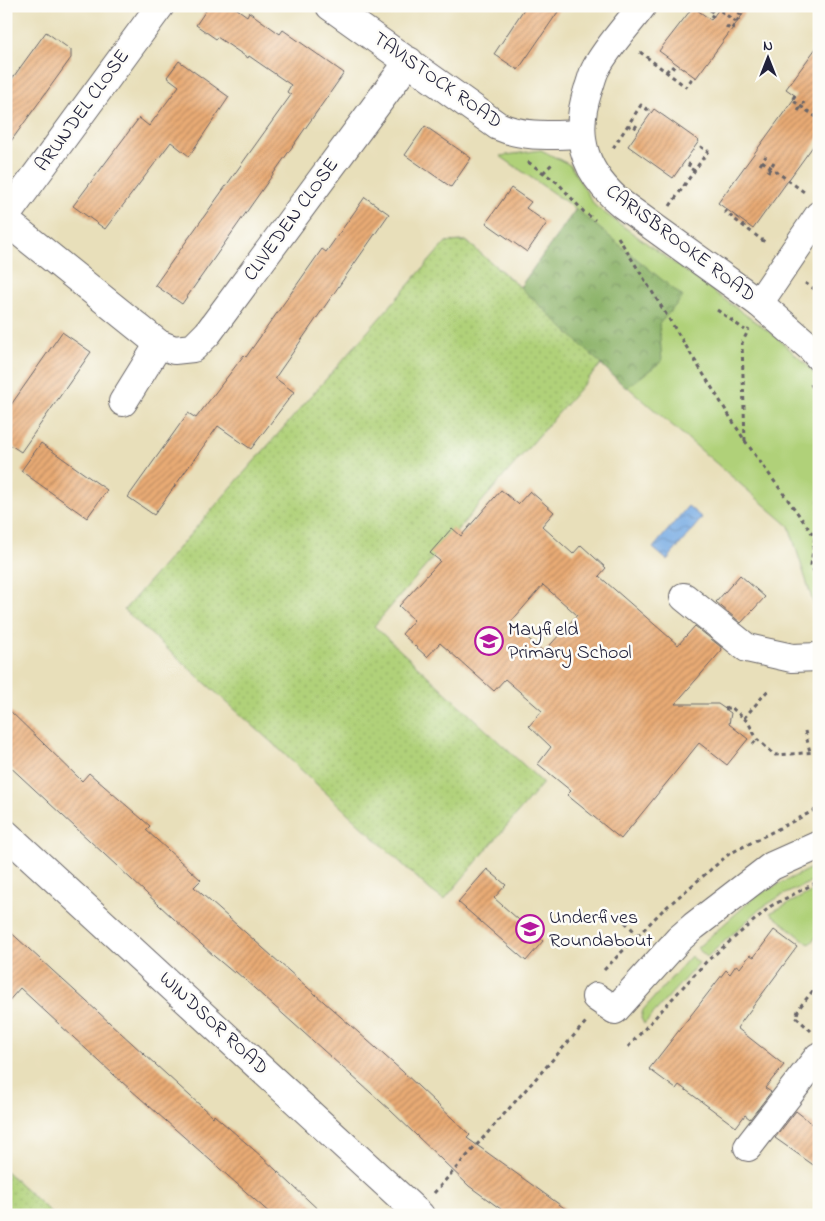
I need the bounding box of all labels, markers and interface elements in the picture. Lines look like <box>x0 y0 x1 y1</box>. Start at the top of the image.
street label: TAVISTOCK ROAD <box>366 25 508 137</box>
north arrow <box>742 32 792 82</box>
text: N <box>763 36 773 57</box>
street label: ARUNDEL CLOSE <box>29 44 137 178</box>
street label: CLIVEDEN CLOSE <box>237 152 347 288</box>
street label: CARISBROOKE ROAD <box>599 178 761 310</box>
place label: Mayfield Primary School <box>508 616 632 668</box>
school or university icon: Mayfield Primary School <box>474 626 504 656</box>
place label: Underfives Roundabout <box>549 904 653 956</box>
school or university icon: Underfives Roundabout <box>515 914 545 944</box>
street label: WINDSOR ROAD <box>152 965 274 1083</box>

